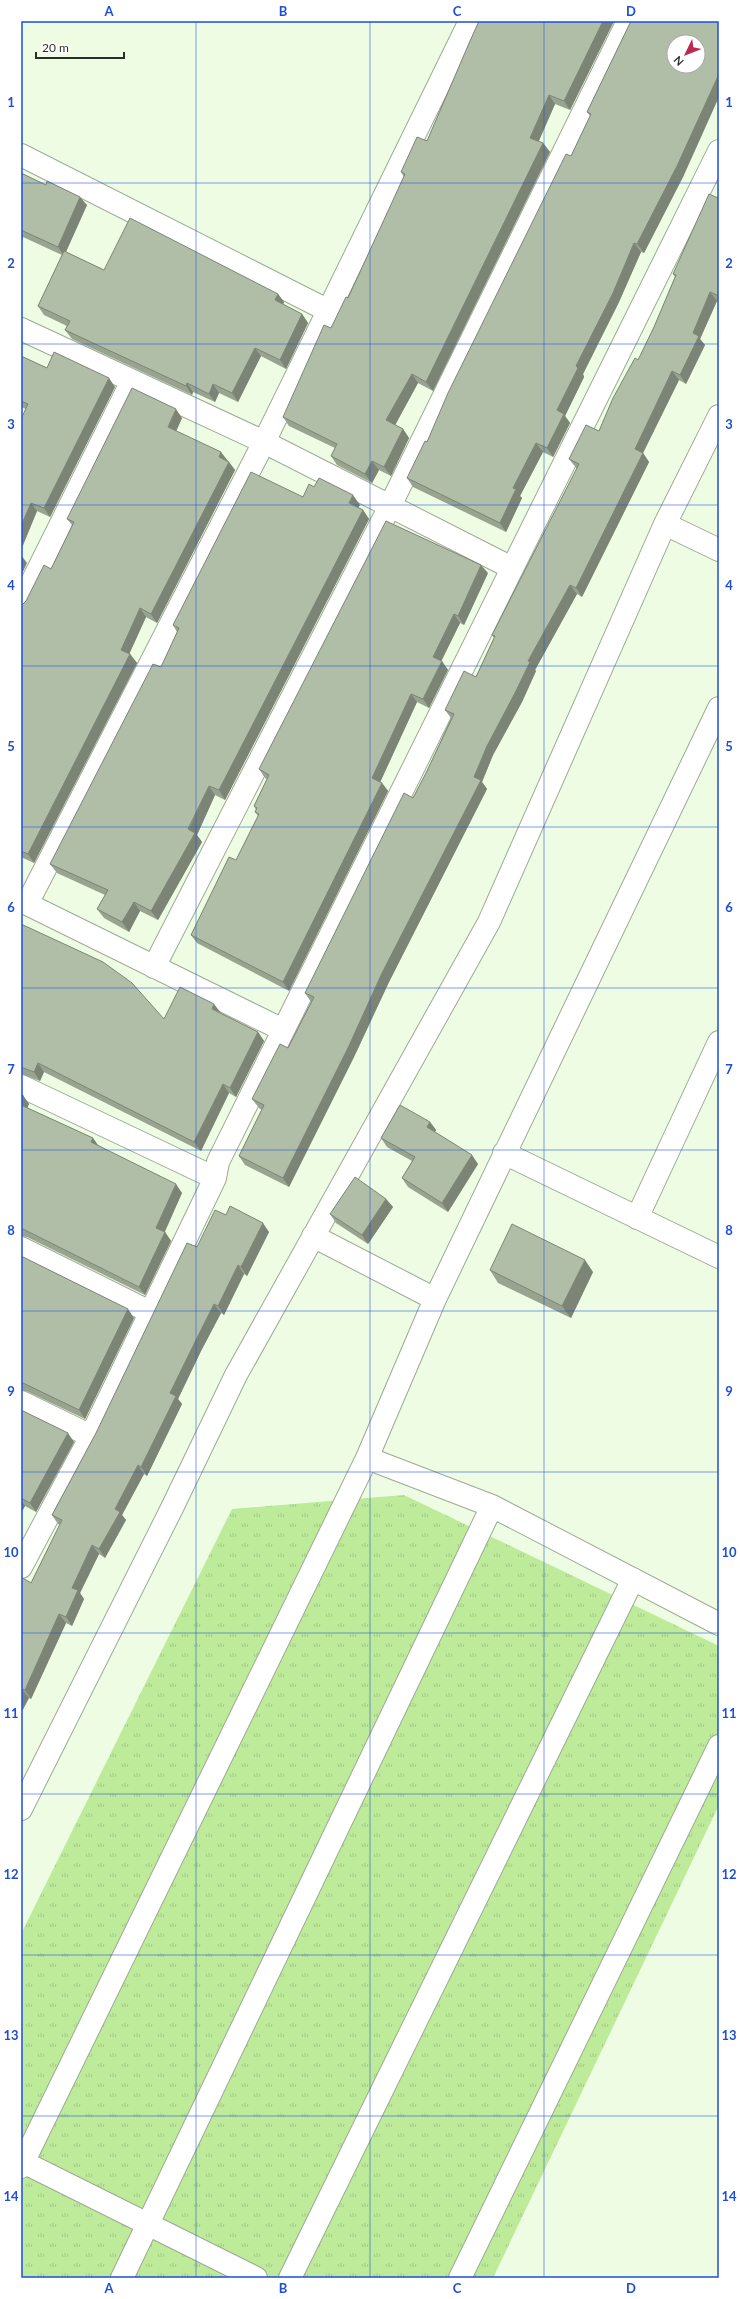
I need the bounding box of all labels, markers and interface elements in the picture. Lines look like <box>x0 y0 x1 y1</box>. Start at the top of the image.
text: A <box>103 3 114 19</box>
text: B <box>279 3 288 19</box>
text: C <box>453 3 462 19</box>
text: D <box>626 3 636 19</box>
scale bar <box>36 34 124 60</box>
north arrow <box>666 34 706 74</box>
text: 20 m <box>42 40 69 55</box>
text: N <box>671 54 686 69</box>
text: 1 <box>7 94 15 110</box>
text: 1 <box>725 94 733 110</box>
text: 2 <box>7 255 15 271</box>
text: 2 <box>725 255 733 271</box>
text: 3 <box>7 416 15 432</box>
text: 3 <box>725 416 733 432</box>
text: 4 <box>7 577 15 593</box>
text: 4 <box>725 577 733 593</box>
text: 5 <box>7 738 15 754</box>
text: 5 <box>725 738 733 754</box>
text: 6 <box>7 899 15 915</box>
text: 6 <box>725 899 733 915</box>
text: 7 <box>7 1061 15 1077</box>
text: 7 <box>725 1061 733 1077</box>
text: 8 <box>7 1222 15 1238</box>
text: 8 <box>725 1222 733 1238</box>
text: 9 <box>7 1383 15 1399</box>
text: 9 <box>725 1383 733 1399</box>
text: 10 <box>3 1544 19 1560</box>
text: 10 <box>721 1544 737 1560</box>
text: 11 <box>3 1705 19 1721</box>
text: 11 <box>721 1705 737 1721</box>
text: 12 <box>3 1866 19 1882</box>
text: 12 <box>721 1866 737 1882</box>
text: 13 <box>3 2027 19 2043</box>
text: 13 <box>721 2027 737 2043</box>
text: 14 <box>3 2188 19 2204</box>
text: 14 <box>721 2188 737 2204</box>
text: A <box>103 2280 114 2296</box>
text: B <box>279 2280 288 2296</box>
text: C <box>453 2280 462 2296</box>
text: D <box>626 2280 636 2296</box>

